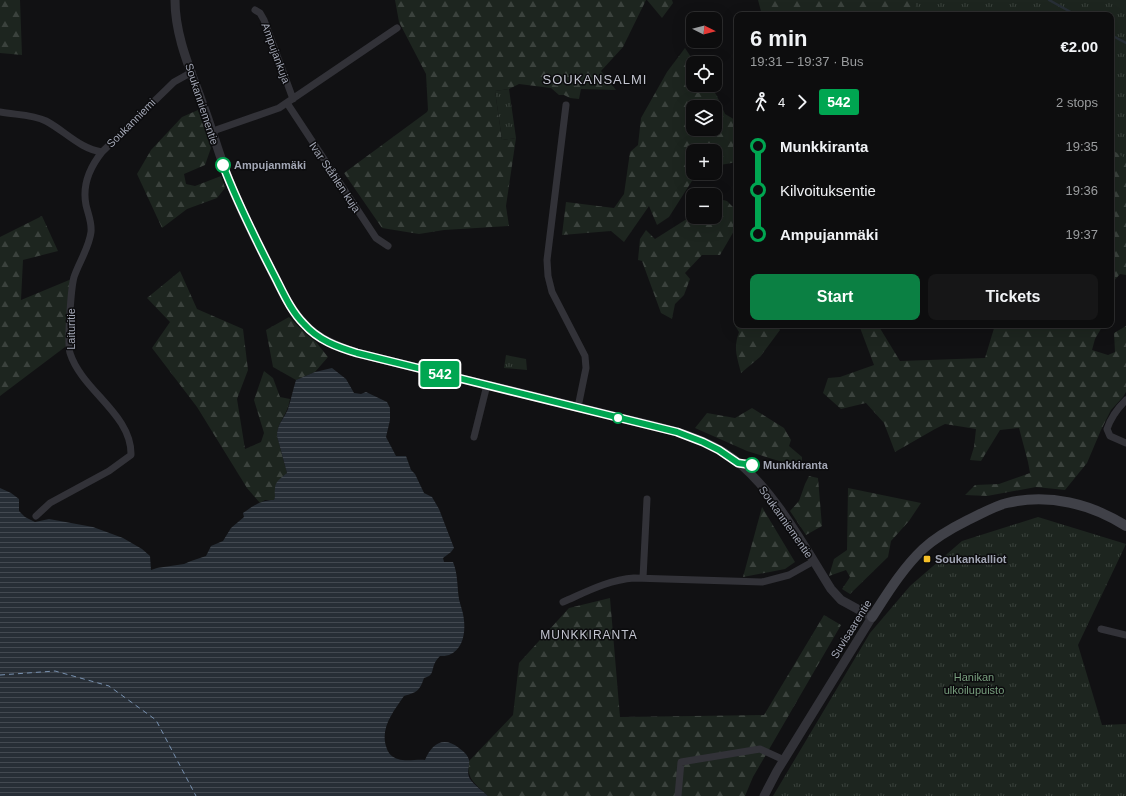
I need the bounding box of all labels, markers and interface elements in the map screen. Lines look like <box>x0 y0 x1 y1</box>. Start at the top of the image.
north arrow <box>686 12 722 48</box>
map controls <box>686 12 722 224</box>
street label: Ampujankuja <box>259 21 293 86</box>
text: 6 min <box>750 26 807 51</box>
text: €2.00 <box>1060 38 1098 55</box>
text: 19:31 – 19:37 · Bus <box>750 54 863 69</box>
button: locate <box>686 56 722 92</box>
street label: Soukanniementie <box>183 62 221 146</box>
district label: SOUKANSALMI <box>543 72 647 87</box>
icon: walk <box>750 91 772 113</box>
icon: forward <box>791 91 813 113</box>
text: 542 <box>827 94 851 110</box>
text: 4 <box>778 95 785 110</box>
text: 2 stops <box>1056 95 1098 110</box>
street label: Soukanniemi <box>104 96 158 150</box>
button: layers <box>686 100 722 136</box>
text: Munkkiranta <box>780 138 868 155</box>
text: 19:35 <box>1065 139 1098 154</box>
street label: Ivar Ståhlen kuja <box>307 140 363 215</box>
button: + <box>686 144 722 180</box>
marker: Ampujanmäki <box>215 157 231 173</box>
place label: Ampujanmäki <box>234 159 306 171</box>
text: Kilvoituksentie <box>780 182 876 199</box>
text: 19:36 <box>1065 183 1098 198</box>
button: − <box>686 188 722 224</box>
text: Ampujanmäki <box>780 226 878 243</box>
text: 19:37 <box>1065 227 1098 242</box>
button: Start <box>750 274 920 320</box>
button: Tickets <box>928 274 1098 320</box>
street label: Laituritie <box>65 308 77 350</box>
line badge: 542 <box>417 361 463 387</box>
text: 542 <box>428 366 452 382</box>
unlabelled marker <box>612 412 624 424</box>
marker: Munkkiranta <box>744 457 760 473</box>
place label: Munkkiranta <box>763 459 829 471</box>
street label: Soukanniementie <box>757 484 815 560</box>
place label: Soukankalliot <box>935 553 1007 565</box>
marker: Soukankalliot <box>922 554 932 564</box>
street label: Suvisaarentie <box>828 598 874 660</box>
district label: MUNKKIRANTA <box>540 628 638 642</box>
park label: Hanikan ulkoilupuisto <box>944 671 1004 696</box>

